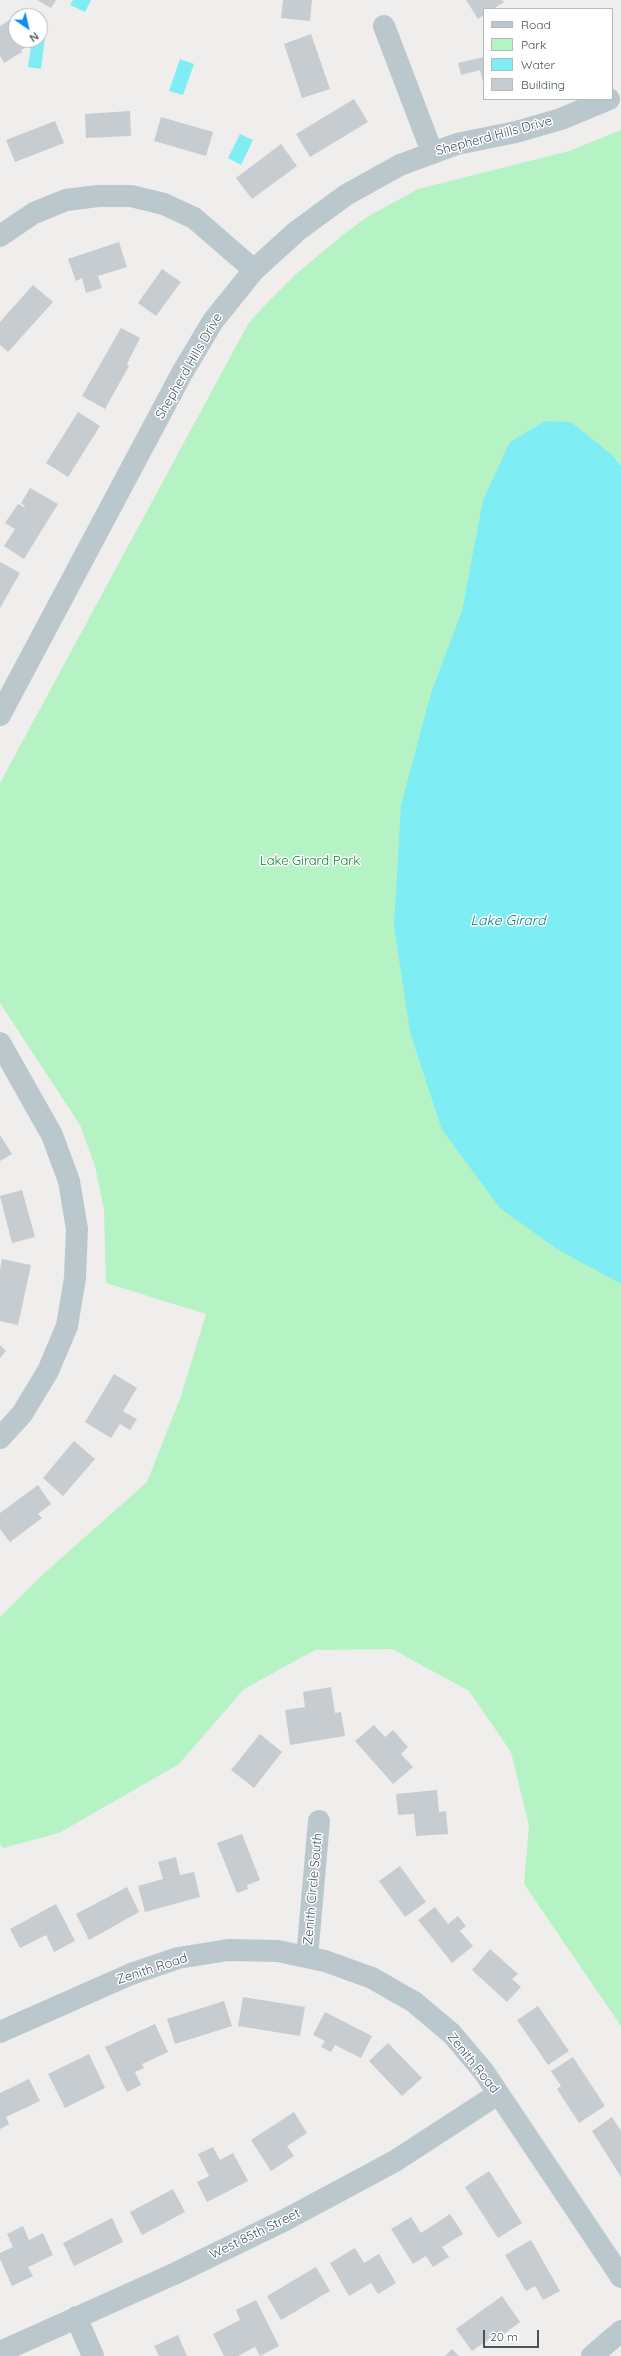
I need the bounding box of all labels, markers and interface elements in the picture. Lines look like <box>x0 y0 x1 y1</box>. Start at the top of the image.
north arrow <box>8 8 48 48</box>
legend <box>483 8 613 100</box>
text: Road <box>521 17 551 32</box>
text: N <box>27 29 41 45</box>
text: Park <box>521 37 546 52</box>
text: Water <box>521 57 555 72</box>
text: Building <box>521 77 565 92</box>
street label: Shepherd Hills Drive <box>434 113 554 159</box>
street label: Shepherd Hills Drive <box>152 310 226 422</box>
park label: Lake Girard Park <box>260 853 360 869</box>
water label: Lake Girard <box>471 913 545 929</box>
street label: Zenith Circle South <box>300 1832 326 1946</box>
street label: Zenith Road <box>115 1950 189 1988</box>
street label: Zenith Road <box>444 2030 502 2096</box>
street label: West 85th Street <box>207 2205 303 2263</box>
scale bar <box>485 2322 541 2348</box>
text: 20 m <box>490 2329 518 2344</box>

